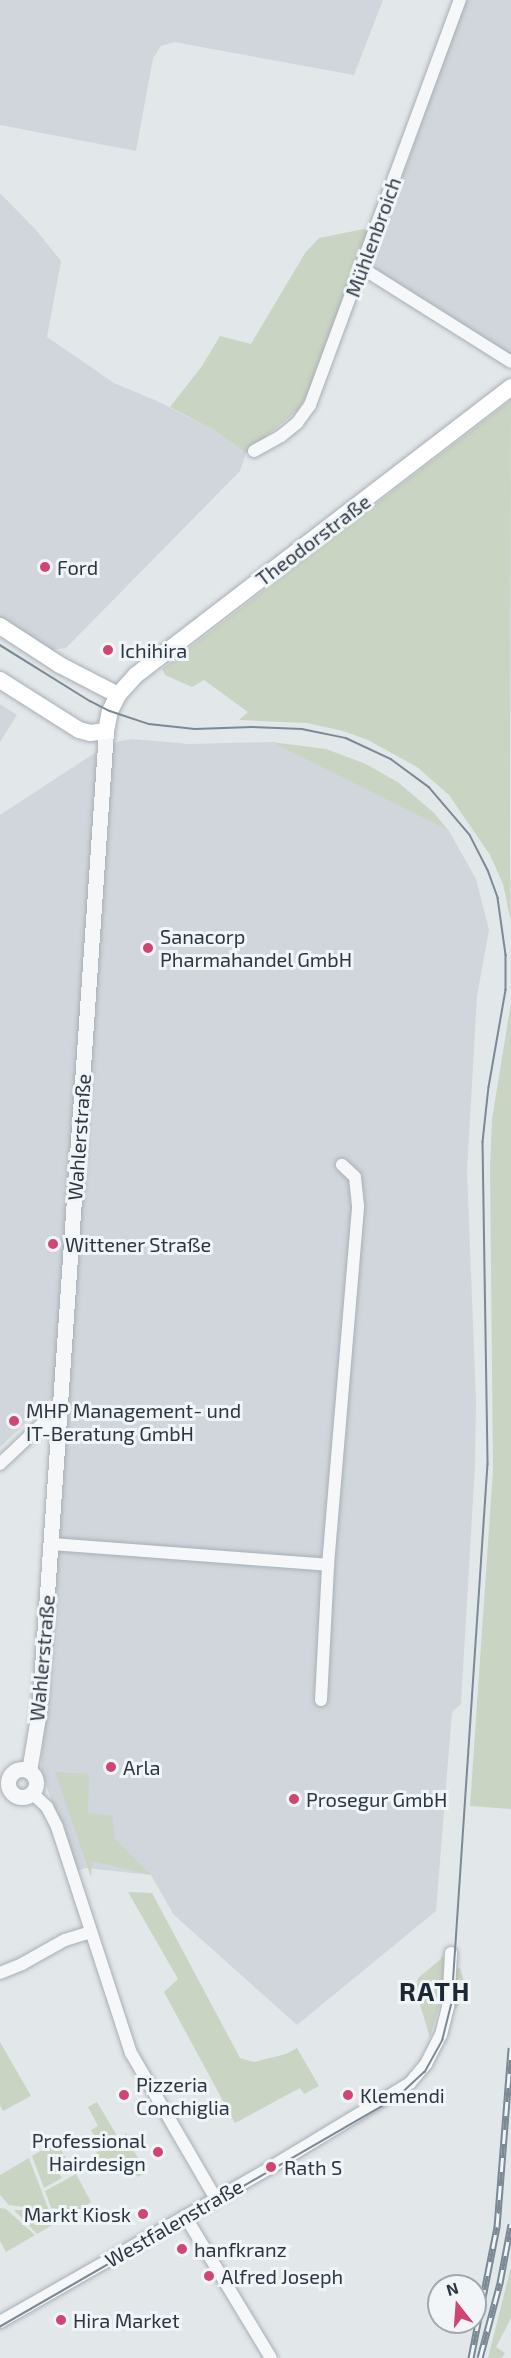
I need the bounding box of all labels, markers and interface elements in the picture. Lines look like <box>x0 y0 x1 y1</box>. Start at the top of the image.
street label: Mühlenbroich <box>340 174 406 300</box>
street label: Theodorstraße <box>251 489 375 591</box>
place label: Ford <box>57 555 98 579</box>
marker: Ford <box>38 560 52 574</box>
place label: Ichihira <box>120 638 187 662</box>
marker: Ichihira <box>101 643 115 657</box>
place label: Sanacorp Pharmahandel GmbH <box>160 924 353 971</box>
marker: Sanacorp Pharmahandel GmbH <box>141 941 155 955</box>
street label: Wahlerstraße <box>63 1073 95 1201</box>
place label: Wittener Straße <box>65 1232 212 1256</box>
marker: Wittener Straße <box>46 1237 60 1251</box>
place label: MHP Management- und IT-Beratung GmbH <box>26 1398 241 1445</box>
marker: MHP Management- und IT-Beratung GmbH <box>7 1414 21 1428</box>
street label: Wahlerstraße <box>25 1594 59 1722</box>
place label: Arla <box>123 1755 160 1779</box>
marker: Arla <box>104 1760 118 1774</box>
place label: Prosegur GmbH <box>306 1787 448 1811</box>
marker: Prosegur GmbH <box>287 1792 301 1806</box>
district label: RATH <box>399 1975 471 2007</box>
place label: Pizzeria Conchiglia <box>136 2072 230 2119</box>
place label: Klemendi <box>360 2083 445 2107</box>
marker: Pizzeria Conchiglia <box>117 2088 131 2102</box>
marker: Klemendi <box>341 2088 355 2102</box>
place label: Professional Hairdesign <box>32 2128 146 2175</box>
marker: Professional Hairdesign <box>151 2145 165 2159</box>
place label: Rath S <box>284 2155 342 2179</box>
marker: Rath S <box>262 2158 280 2176</box>
street label: Westfalenstraße <box>101 2174 247 2272</box>
place label: Markt Kiosk <box>24 2202 131 2226</box>
marker: Markt Kiosk <box>136 2207 150 2221</box>
place label: hanfkranz <box>194 2237 287 2261</box>
marker: hanfkranz <box>175 2242 189 2256</box>
place label: Alfred Joseph <box>221 2264 344 2288</box>
marker: Alfred Joseph <box>202 2269 216 2283</box>
north arrow <box>427 2274 487 2334</box>
text: N <box>444 2277 460 2299</box>
place label: Hira Market <box>73 2308 180 2332</box>
marker: Hira Market <box>54 2313 68 2327</box>

